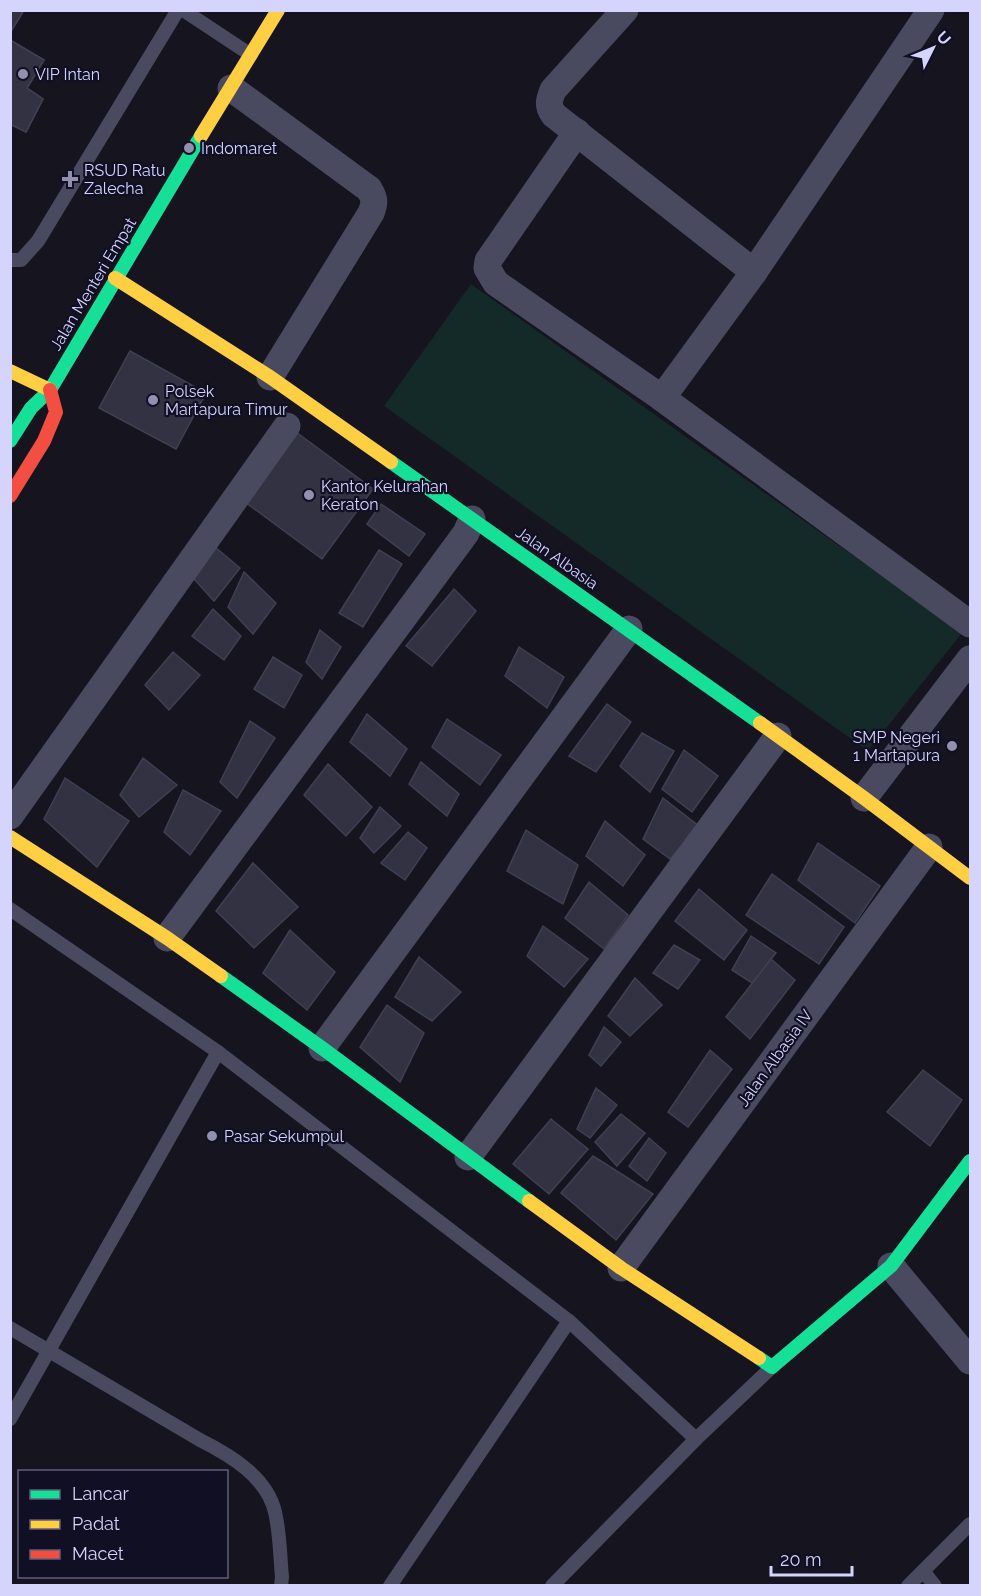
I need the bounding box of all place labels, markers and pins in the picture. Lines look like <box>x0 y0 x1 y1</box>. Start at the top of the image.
place label: VIP Intan <box>35 65 100 84</box>
marker: VIP Intan <box>16 67 30 81</box>
place label: Indomaret <box>201 139 278 158</box>
marker: Indomaret <box>182 141 196 155</box>
place label: RSUD Ratu Zalecha <box>84 161 166 198</box>
marker: RSUD Ratu Zalecha <box>61 170 79 188</box>
place label: Polsek Martapura Timur <box>165 382 288 419</box>
marker: Polsek Martapura Timur <box>146 393 160 407</box>
place label: Kantor Kelurahan Keraton <box>321 477 448 514</box>
marker: Kantor Kelurahan Keraton <box>302 488 316 502</box>
place label: SMP Negeri 1 Martapura <box>853 728 940 765</box>
marker: SMP Negeri 1 Martapura <box>945 739 959 753</box>
place label: Pasar Sekumpul <box>224 1127 345 1146</box>
marker: Pasar Sekumpul <box>205 1129 219 1143</box>

